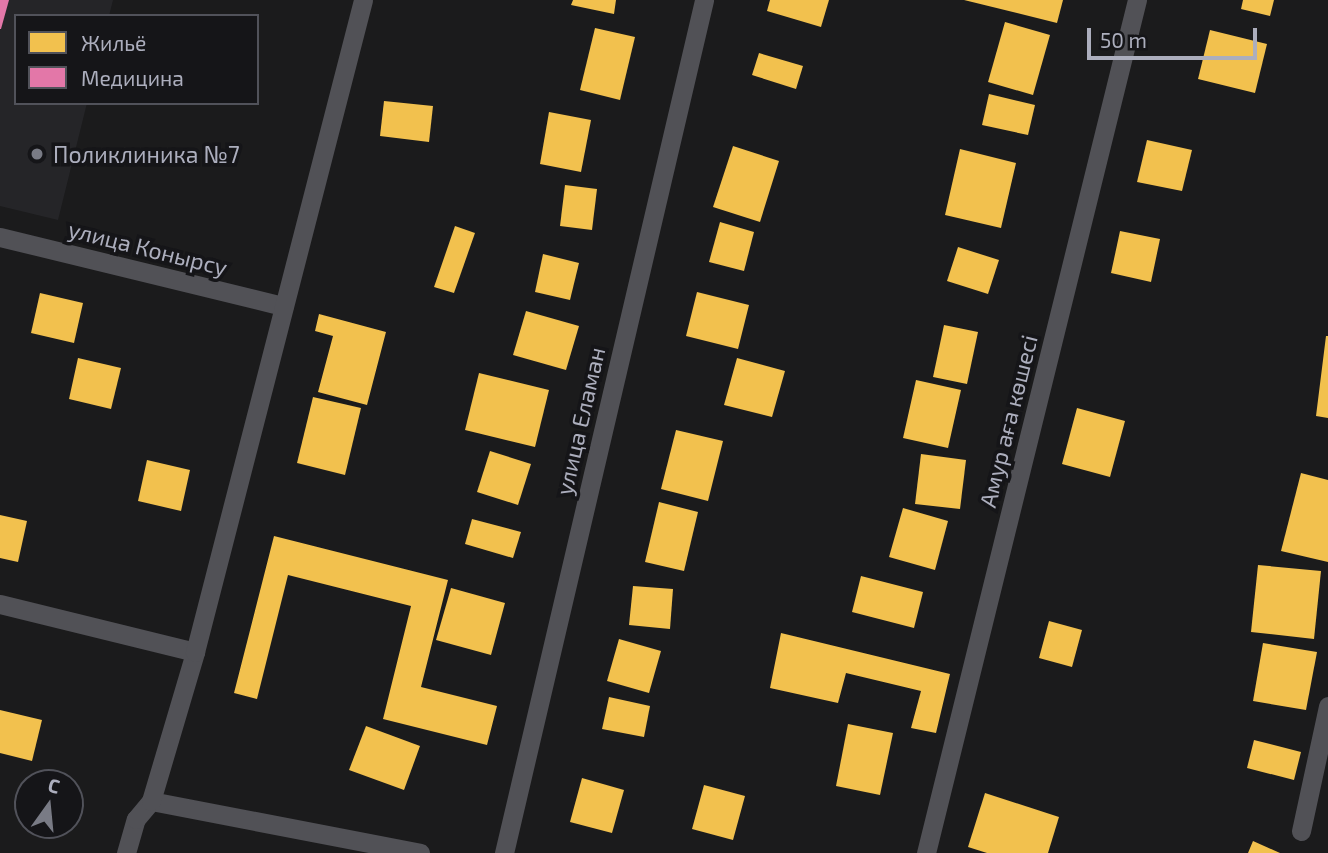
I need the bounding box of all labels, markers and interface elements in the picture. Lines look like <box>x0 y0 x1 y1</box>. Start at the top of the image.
legend <box>14 14 259 105</box>
scale bar <box>1090 14 1260 58</box>
text: 50 m <box>1100 27 1147 52</box>
text: Жильё <box>81 30 146 55</box>
text: Медицина <box>81 65 184 90</box>
place label: Поликлиника №7 <box>53 140 240 168</box>
marker: Поликлиника №7 <box>27 144 47 164</box>
street label: улица Конырсу <box>66 215 230 281</box>
street label: Амур аға көшесі <box>973 332 1043 510</box>
street label: улица Еламан <box>550 344 610 498</box>
north arrow <box>14 769 84 839</box>
text: С <box>46 773 62 798</box>

